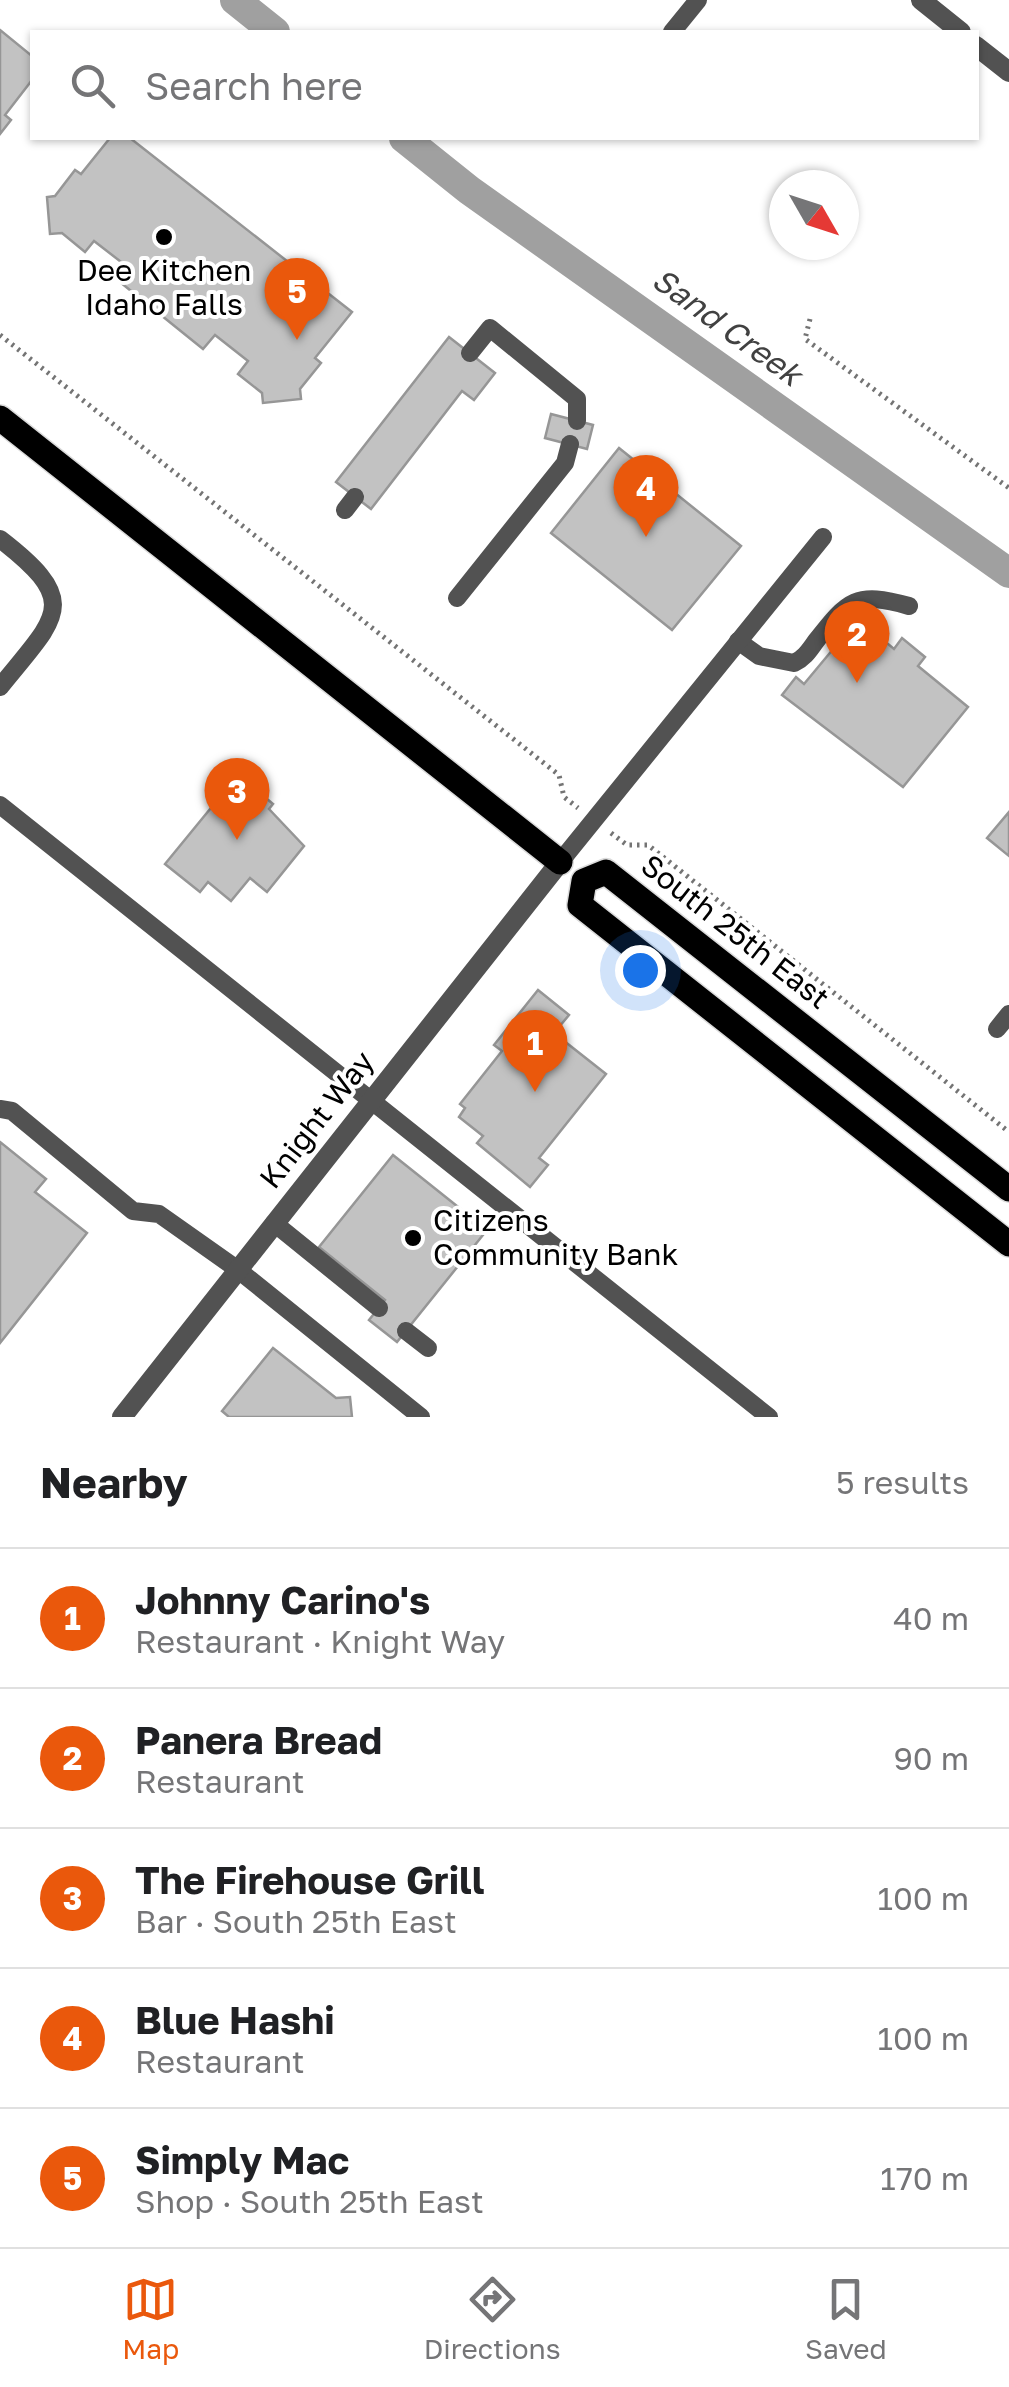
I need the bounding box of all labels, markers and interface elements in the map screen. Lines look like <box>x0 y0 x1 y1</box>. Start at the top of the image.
search box <box>30 30 979 140</box>
icon: search <box>65 58 120 113</box>
text: Search here <box>145 63 363 108</box>
north arrow <box>769 170 859 260</box>
marker: Dee Kitchen Idaho Falls <box>153 226 175 248</box>
place label: Dee Kitchen Idaho Falls <box>77 252 251 322</box>
pin: 5 <box>264 258 330 340</box>
water label: Sand Creek <box>646 259 812 395</box>
pin: 4 <box>614 454 678 537</box>
pin: 2 <box>824 600 890 683</box>
pin: 3 <box>204 758 270 840</box>
street label: South 25th East <box>634 847 837 1016</box>
your location <box>615 945 666 996</box>
pin: 1 <box>502 1010 568 1092</box>
street label: Knight Way <box>252 1044 381 1195</box>
place label: Citizens Community Bank <box>433 1202 679 1272</box>
marker: Citizens Community Bank <box>402 1227 424 1249</box>
text: Nearby <box>40 1457 188 1507</box>
text: 5 results <box>836 1463 969 1501</box>
text: Johnny Carino's <box>135 1577 430 1622</box>
text: 1 <box>64 1599 81 1637</box>
text: 40 m <box>893 1599 969 1637</box>
text: Restaurant · Knight Way <box>135 1622 505 1660</box>
text: Panera Bread <box>135 1717 382 1762</box>
text: 2 <box>63 1739 82 1777</box>
text: 90 m <box>893 1739 969 1777</box>
text: Restaurant <box>135 1762 305 1800</box>
text: The Firehouse Grill <box>135 1857 485 1902</box>
text: 3 <box>63 1879 82 1917</box>
text: 100 m <box>877 1879 969 1917</box>
text: Bar · South 25th East <box>135 1902 457 1940</box>
text: Blue Hashi <box>135 1997 335 2042</box>
text: 4 <box>62 2019 83 2057</box>
text: 100 m <box>877 2019 969 2057</box>
text: Restaurant <box>135 2042 305 2080</box>
text: Simply Mac <box>135 2137 349 2182</box>
text: 5 <box>63 2159 82 2197</box>
text: 170 m <box>880 2159 969 2197</box>
text: Shop · South 25th East <box>135 2182 484 2220</box>
tab: Map <box>122 2272 179 2365</box>
tab: Directions <box>424 2272 561 2365</box>
tab: Saved <box>805 2272 887 2365</box>

